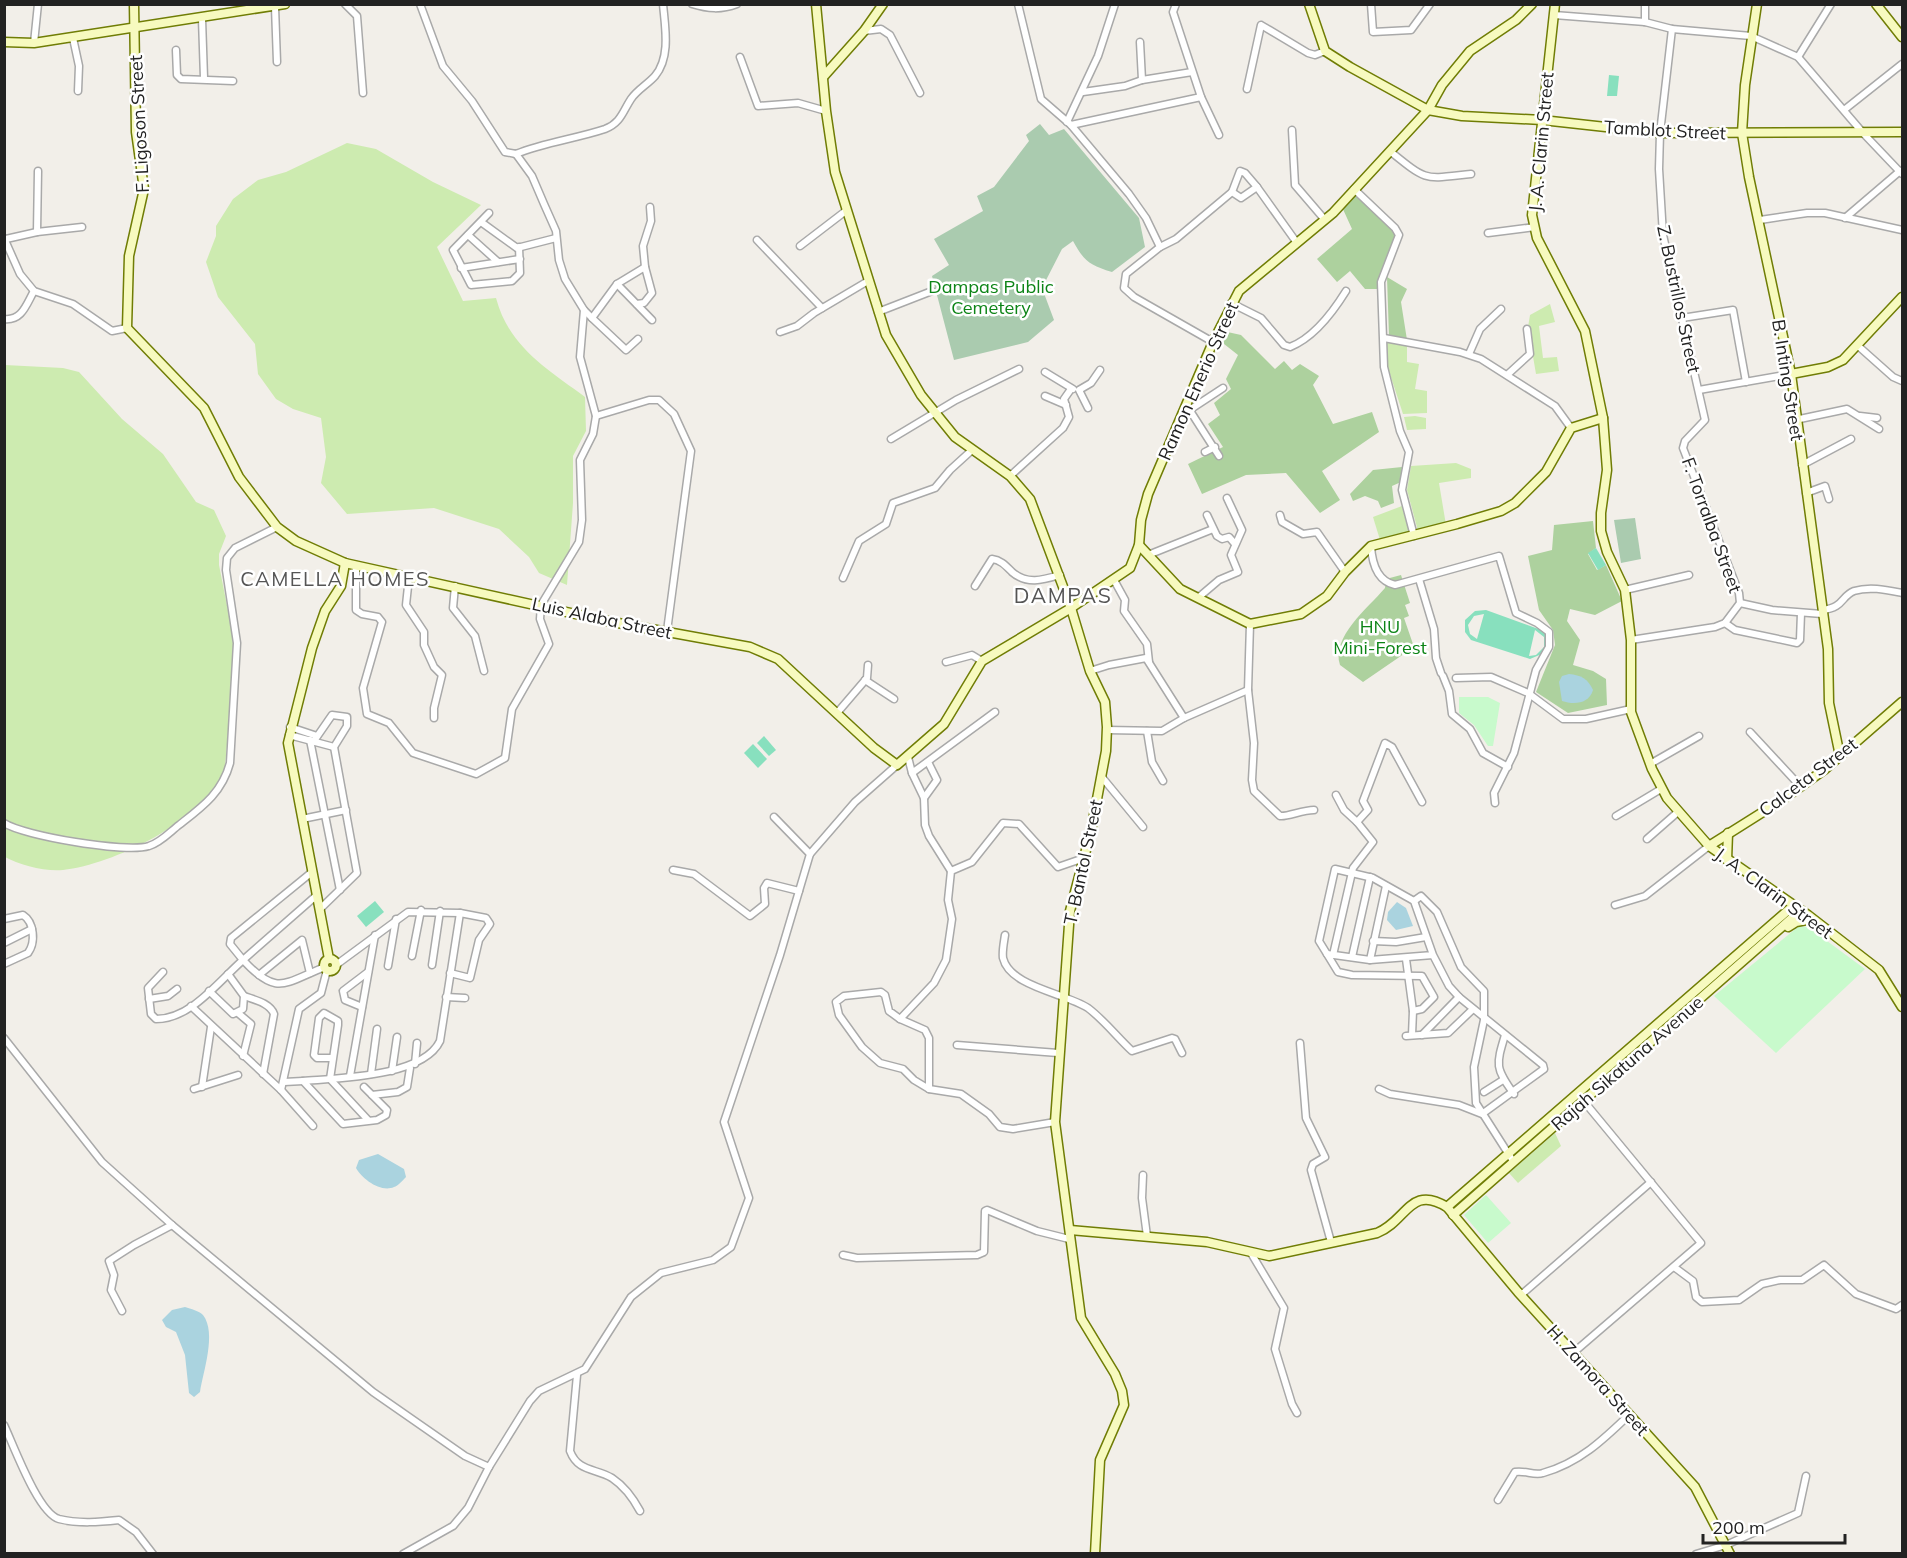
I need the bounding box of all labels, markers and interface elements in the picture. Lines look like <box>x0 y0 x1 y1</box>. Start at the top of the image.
street label: F. Ligoson Street <box>124 55 154 193</box>
street label: J. A. Clarin Street <box>1523 71 1559 213</box>
street label: Tamblot Street <box>1603 115 1727 145</box>
street label: Z. Bustrillos Street <box>1652 223 1706 375</box>
park label: Dampas Public Cemetery <box>928 275 1054 319</box>
street label: Ramon Enerio Street <box>1153 298 1243 464</box>
street label: B. Inting Street <box>1767 318 1809 442</box>
street label: F. Torralba Street <box>1677 454 1747 596</box>
district label: CAMELLA HOMES <box>240 566 430 591</box>
district label: DAMPAS <box>1014 582 1112 608</box>
street label: Luis Alaba Street <box>530 592 674 644</box>
park label: HNU Mini-Forest <box>1333 615 1427 659</box>
street label: Calceta Street <box>1754 733 1862 821</box>
street label: T. Bantol Street <box>1059 797 1107 927</box>
street label: J. A. Clarin Street <box>1711 843 1837 943</box>
street label: Rajah Sikatuna Avenue <box>1546 991 1708 1135</box>
street label: H. Zamora Street <box>1542 1320 1654 1440</box>
scale bar <box>1703 1507 1846 1545</box>
text: 200 m <box>1712 1516 1765 1539</box>

